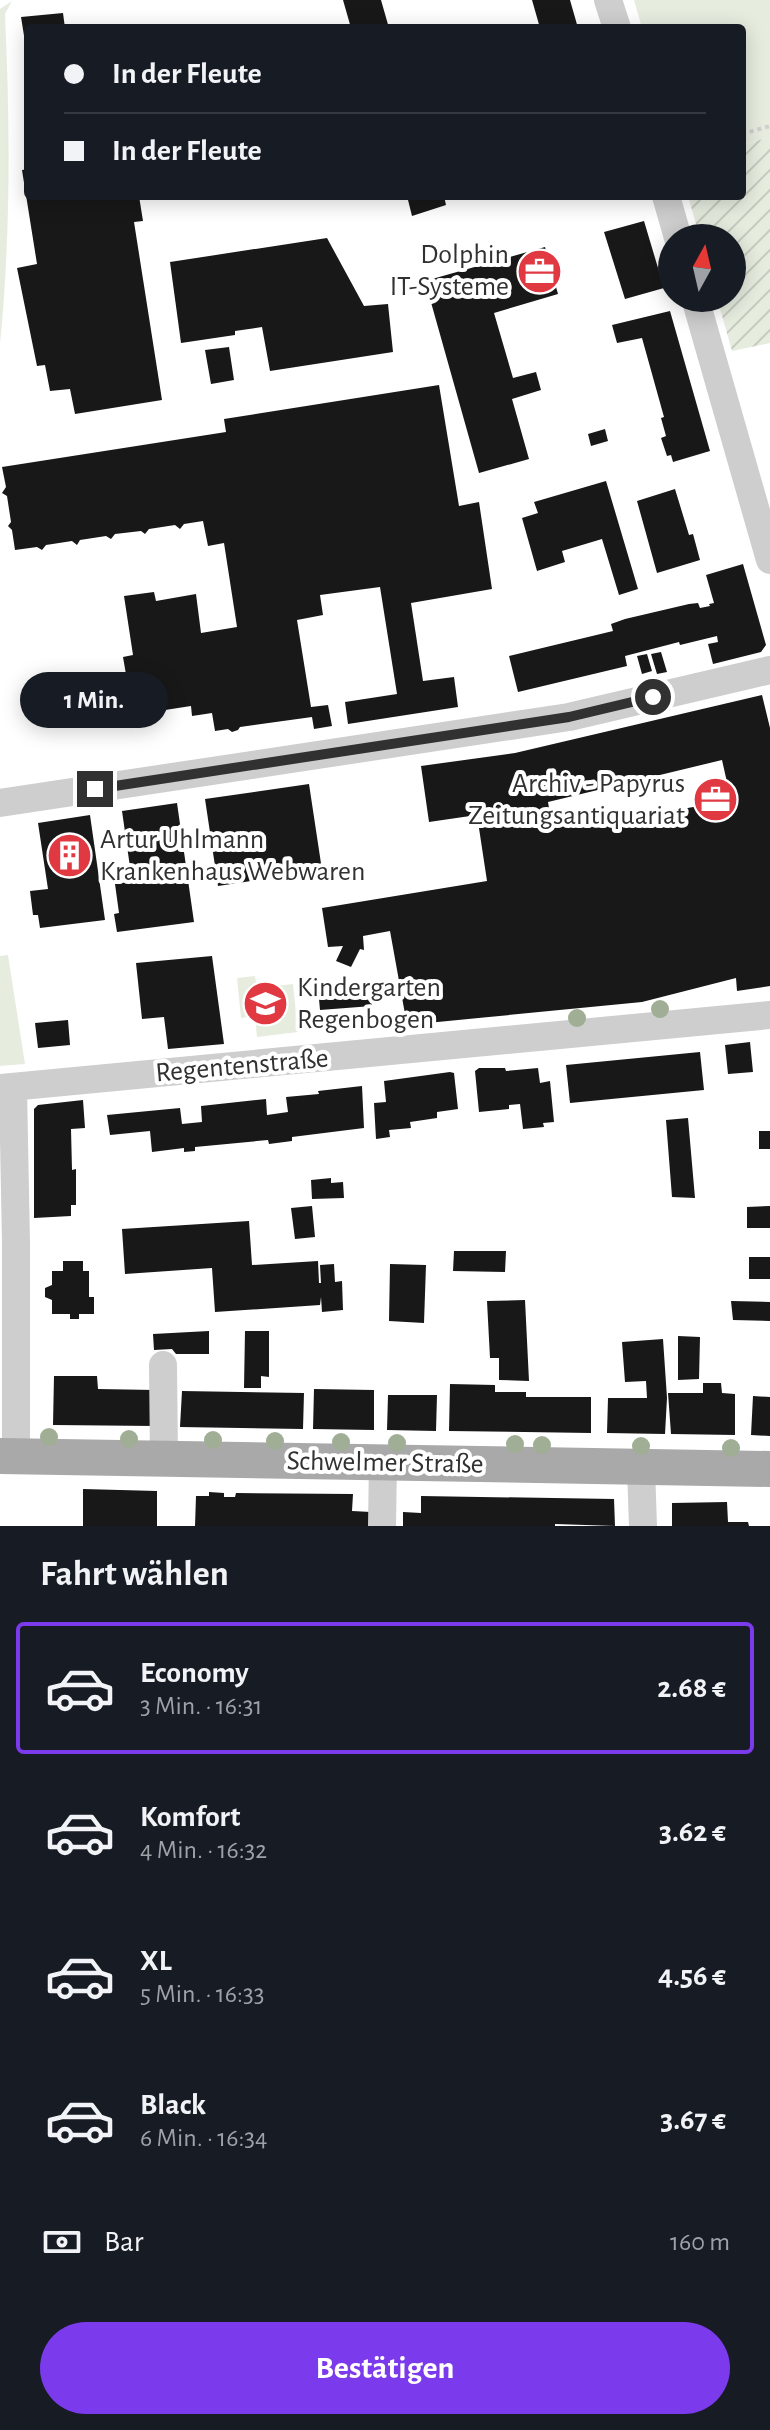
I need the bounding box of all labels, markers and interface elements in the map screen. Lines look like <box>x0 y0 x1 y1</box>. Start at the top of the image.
text: In der Fleute <box>112 59 262 89</box>
text: In der Fleute <box>112 136 262 166</box>
north arrow <box>658 224 746 312</box>
map controls <box>658 224 746 312</box>
place label: Dolphin IT-Systeme <box>390 241 509 301</box>
office icon: Dolphin IT-Systeme <box>516 247 564 295</box>
callout: 1 Min. <box>21 673 169 729</box>
route start <box>635 679 671 715</box>
text: 1 Min. <box>64 687 124 713</box>
place label: Archiv - Papyrus Zeitungsantiquariat <box>468 770 685 830</box>
route end <box>77 771 113 807</box>
office icon: Archiv - Papyrus Zeitungsantiquariat <box>692 776 740 824</box>
place label: Artur Uhlmann Krankenhaus Webwaren <box>100 826 365 886</box>
building icon: Artur Uhlmann Krankenhaus Webwaren <box>45 832 93 880</box>
place label: Kindergarten Regenbogen <box>297 974 441 1034</box>
school or university icon: Kindergarten Regenbogen <box>242 980 290 1028</box>
street label: Regentenstraße <box>154 1044 330 1088</box>
street label: Schwelmer Straße <box>286 1447 484 1479</box>
text: Fahrt wählen <box>40 1556 229 1592</box>
icon: car <box>44 1652 116 1724</box>
text: Economy <box>140 1658 249 1688</box>
text: 2.68 € <box>657 1673 726 1703</box>
text: 3 Min. · 16:31 <box>140 1693 263 1719</box>
icon: car <box>44 1796 116 1868</box>
text: Komfort <box>140 1802 240 1832</box>
text: 3.62 € <box>659 1817 726 1847</box>
text: 4 Min. · 16:32 <box>140 1837 267 1863</box>
icon: car <box>44 1940 116 2012</box>
text: XL <box>140 1946 172 1976</box>
text: 4.56 € <box>658 1961 726 1991</box>
text: 5 Min. · 16:33 <box>140 1981 264 2007</box>
icon: car <box>44 2084 116 2156</box>
text: Black <box>140 2090 206 2120</box>
text: 3.67 € <box>660 2105 726 2135</box>
text: 6 Min. · 16:34 <box>140 2125 268 2151</box>
icon: cash <box>40 2220 84 2264</box>
text: Bar <box>104 2227 143 2257</box>
text: 160 m <box>670 2229 730 2255</box>
button: Bestätigen <box>40 2322 730 2414</box>

